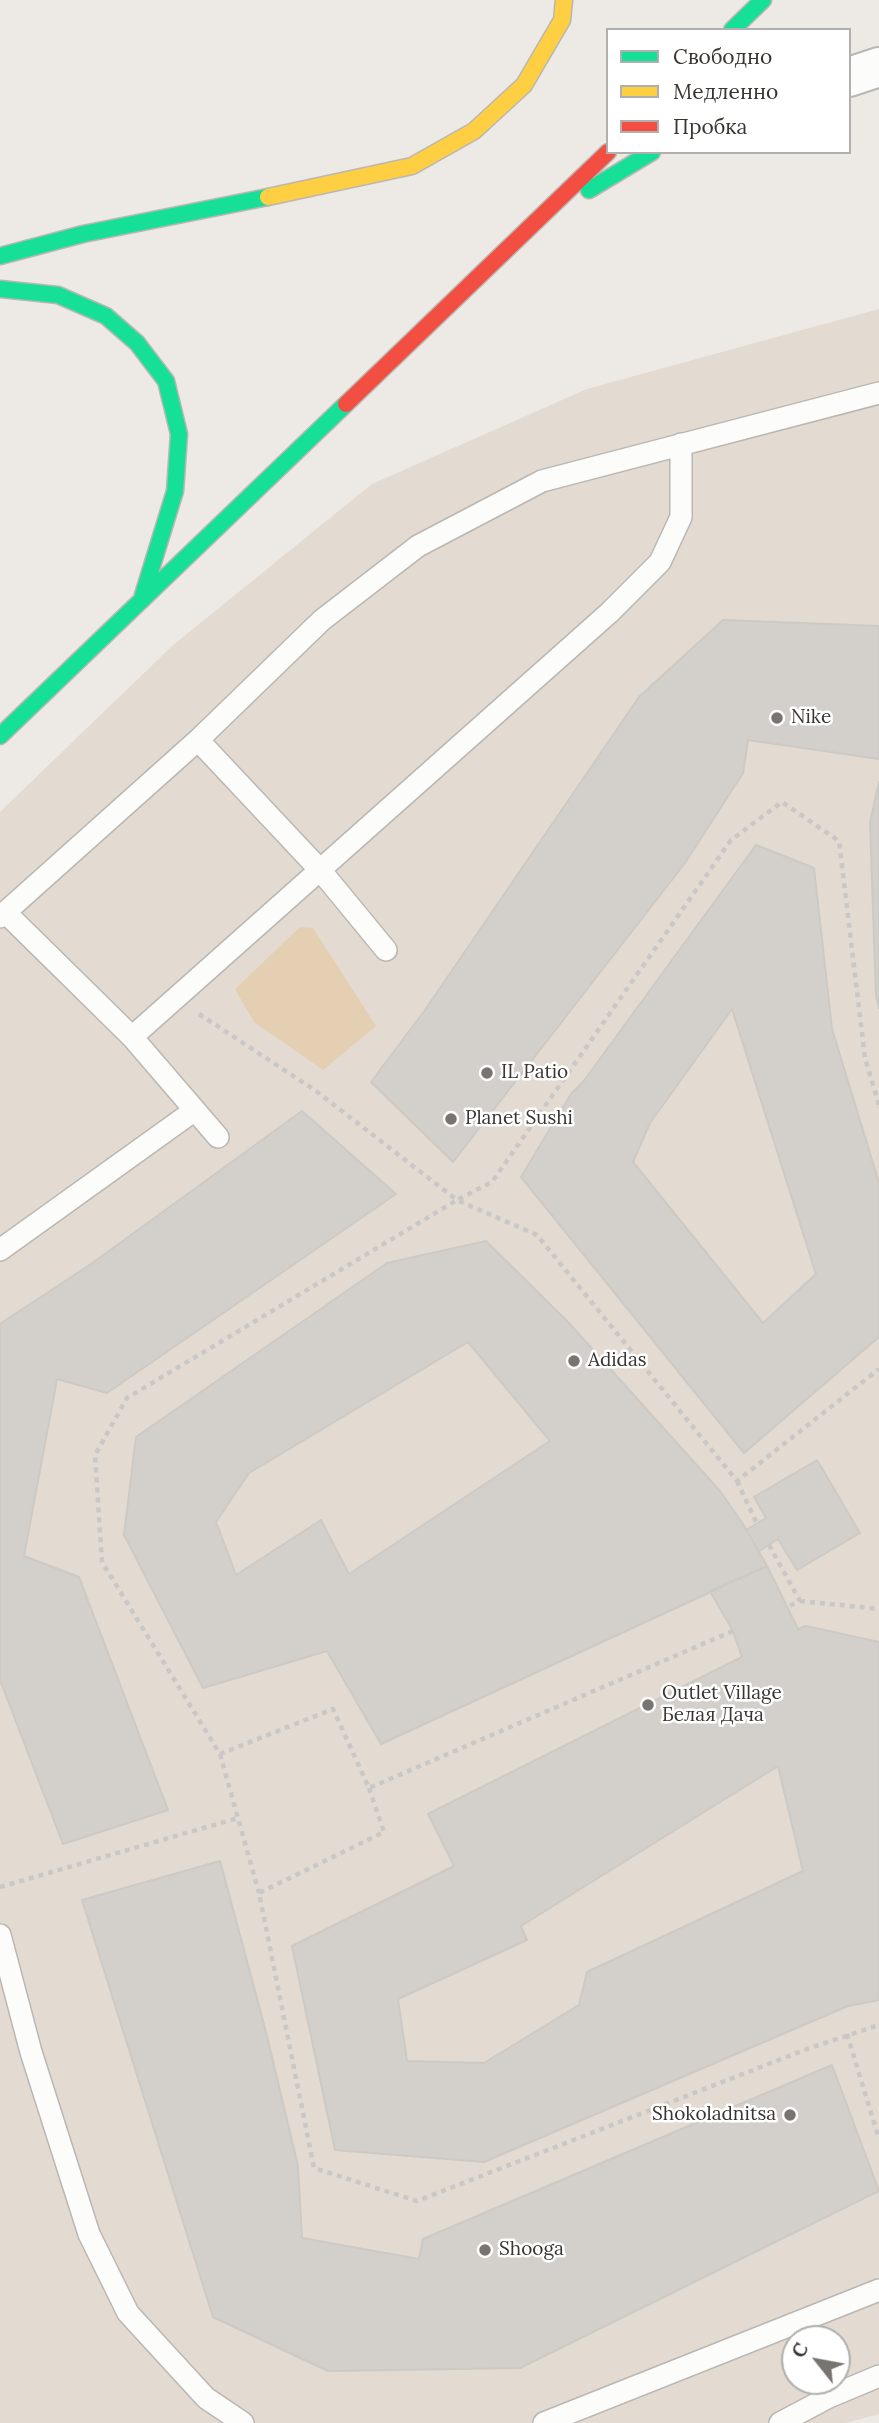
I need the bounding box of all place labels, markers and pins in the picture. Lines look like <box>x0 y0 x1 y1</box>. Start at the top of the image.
place label: Nike <box>791 707 831 729</box>
marker: Nike <box>769 710 785 726</box>
place label: IL Patio <box>501 1062 568 1084</box>
marker: IL Patio <box>479 1065 495 1081</box>
place label: Planet Sushi <box>465 1108 573 1130</box>
marker: Planet Sushi <box>443 1111 459 1127</box>
place label: Adidas <box>588 1350 647 1372</box>
marker: Adidas <box>566 1353 582 1369</box>
place label: Outlet Village Белая Дача <box>662 1683 782 1727</box>
marker: Outlet Village Белая Дача <box>640 1697 656 1713</box>
place label: Shokoladnitsa <box>652 2104 776 2126</box>
marker: Shokoladnitsa <box>782 2107 798 2123</box>
place label: Shooga <box>499 2239 564 2261</box>
marker: Shooga <box>477 2242 493 2258</box>

